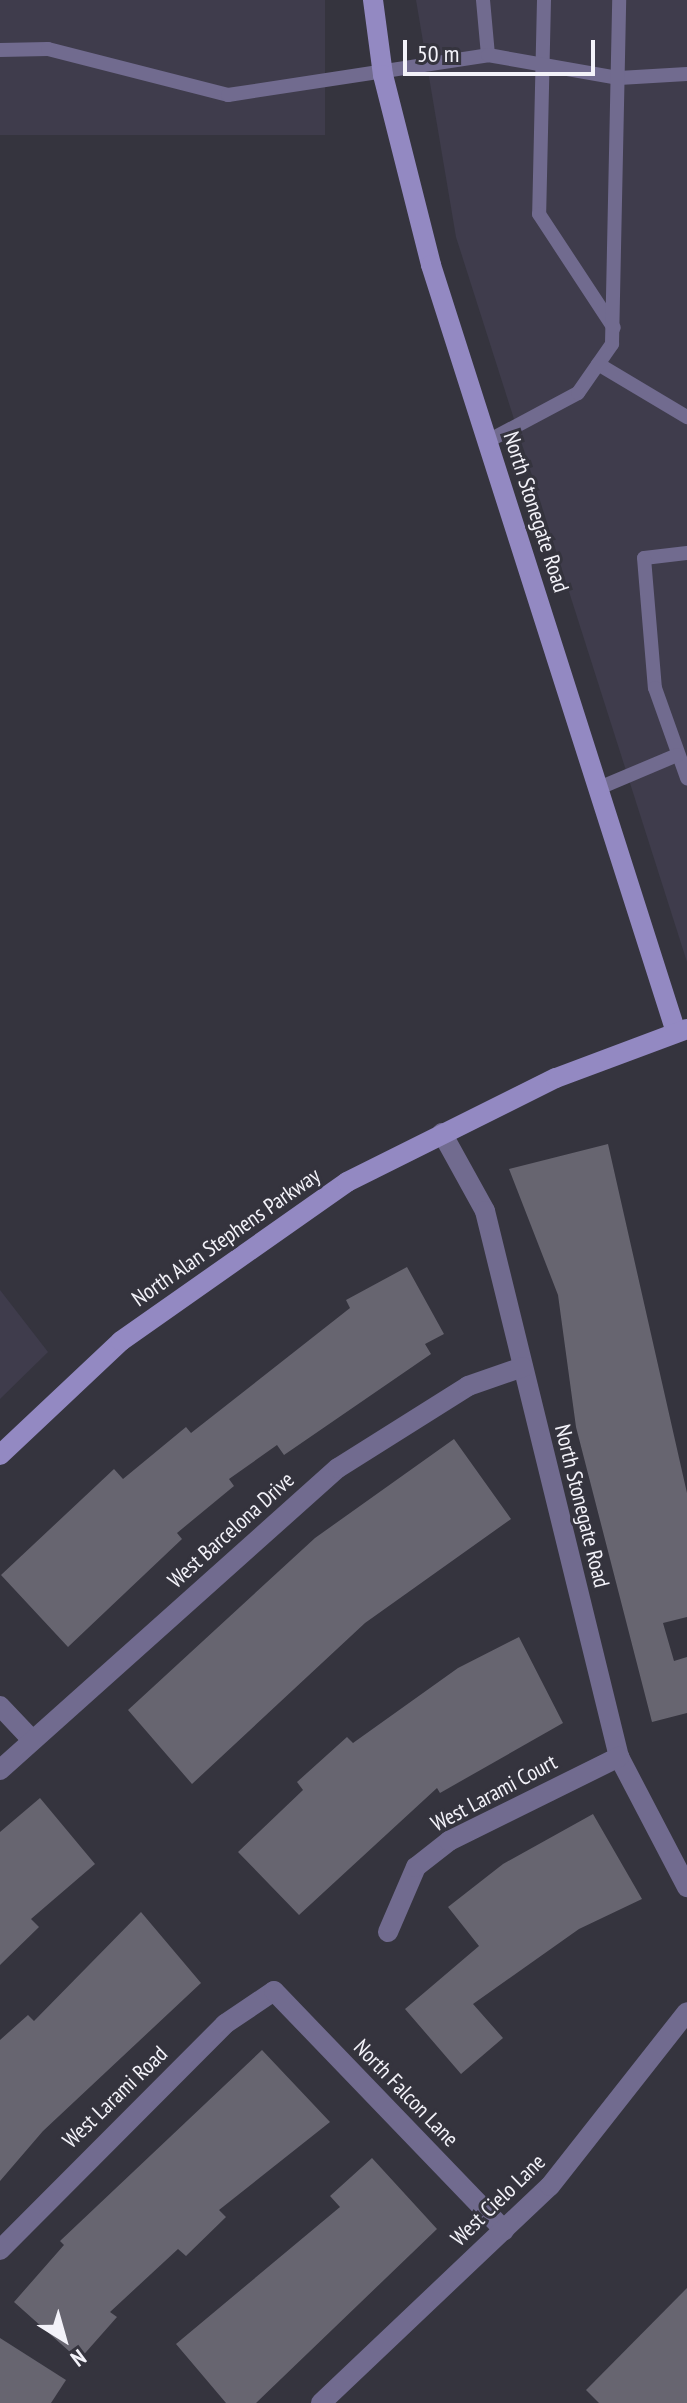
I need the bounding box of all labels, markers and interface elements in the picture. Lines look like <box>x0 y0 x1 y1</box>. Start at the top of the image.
scale bar <box>407 24 599 74</box>
text: 50 m <box>417 38 459 69</box>
street label: North Stonegate Road <box>498 428 574 596</box>
street label: North Alan Stephens Parkway <box>127 1162 325 1312</box>
street label: North Stonegate Road <box>549 1422 615 1590</box>
street label: West Barcelona Drive <box>162 1466 300 1594</box>
street label: West Larami Court <box>427 1749 561 1837</box>
street label: North Falcon Lane <box>348 2034 464 2152</box>
street label: West Larami Road <box>57 2041 173 2153</box>
street label: West Cielo Lane <box>445 2149 551 2251</box>
north arrow <box>24 2299 104 2379</box>
text: N <box>65 2343 92 2373</box>

